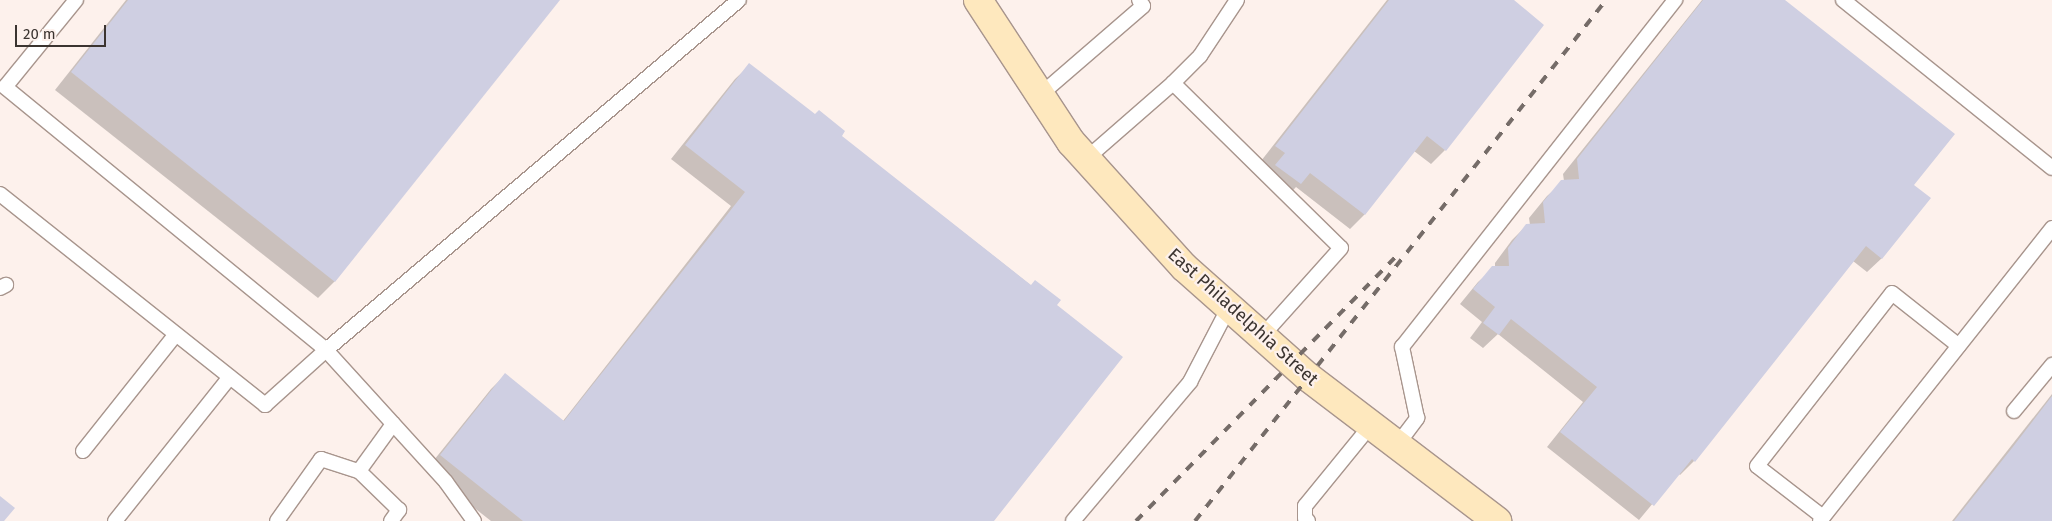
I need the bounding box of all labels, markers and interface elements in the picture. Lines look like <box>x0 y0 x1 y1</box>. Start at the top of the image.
scale bar <box>18 15 109 47</box>
text: 20 m <box>23 25 56 43</box>
street label: East Philadelphia Street <box>1163 244 1323 390</box>

